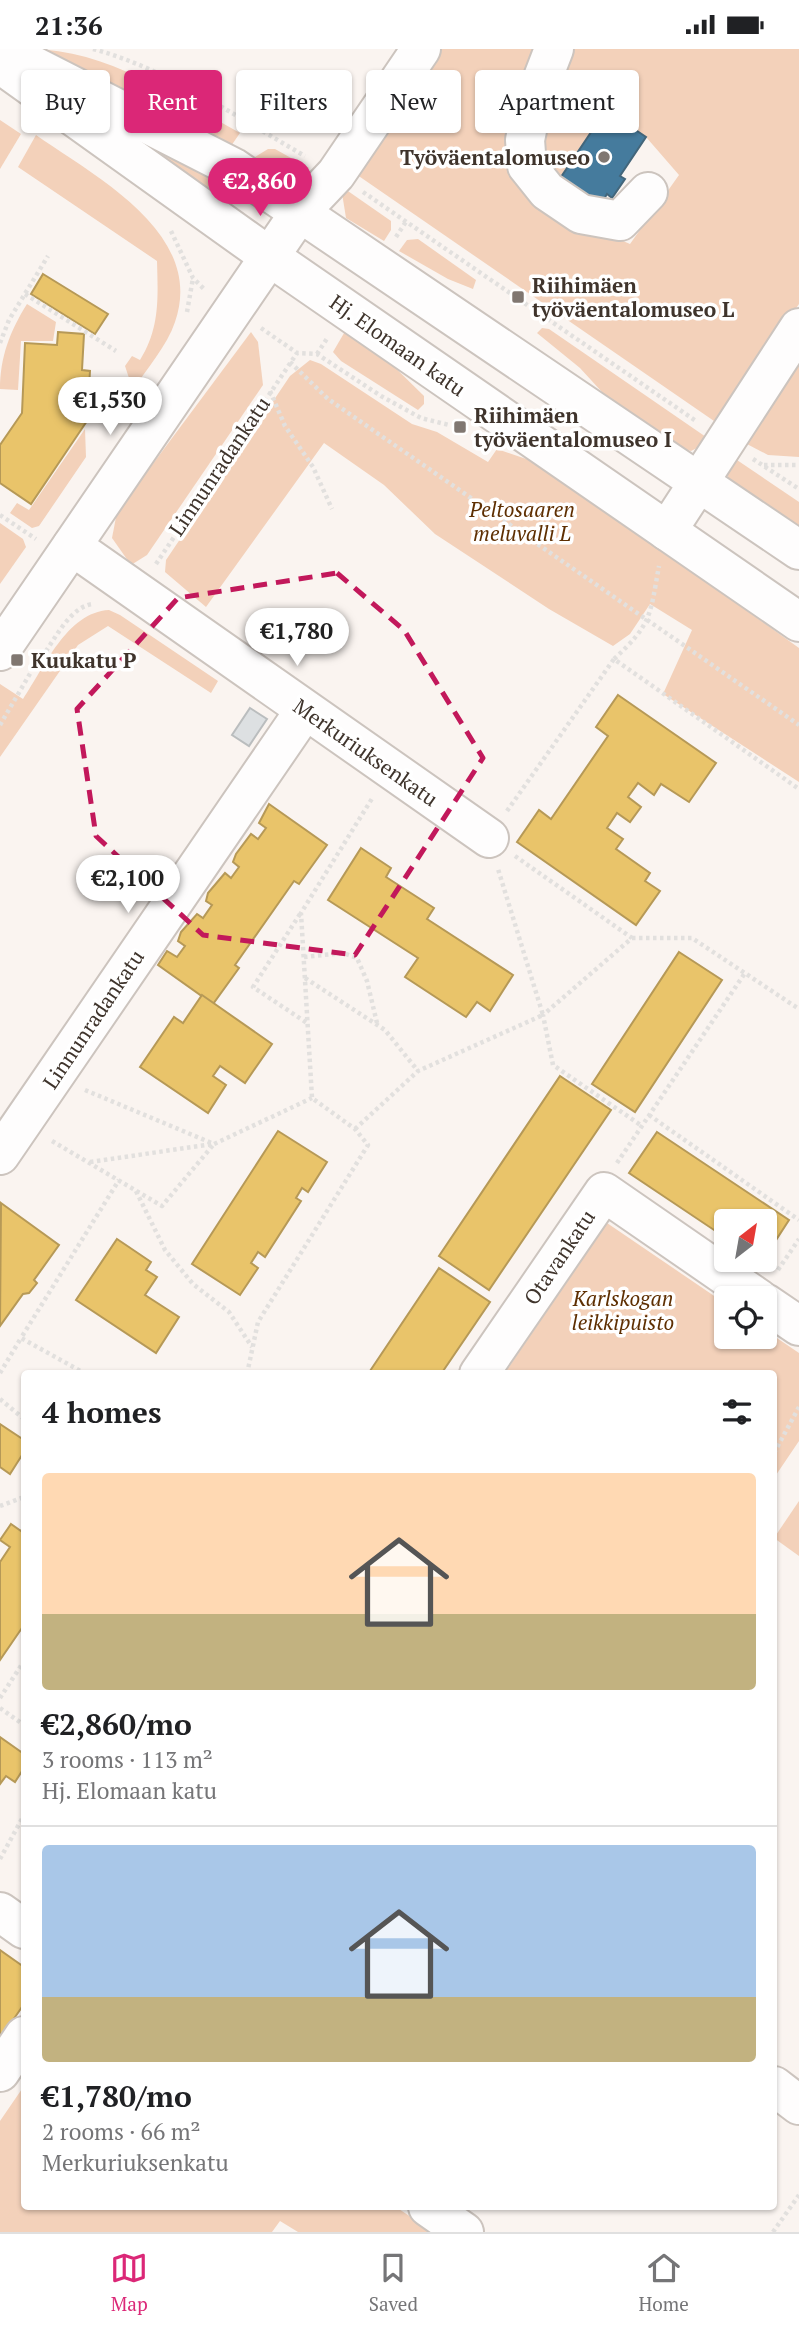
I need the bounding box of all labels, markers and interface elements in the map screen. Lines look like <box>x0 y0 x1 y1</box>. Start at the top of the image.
text: 21:36 <box>35 8 103 42</box>
chip: Buy <box>21 70 110 133</box>
chip: Rent <box>124 70 222 133</box>
chip: Filters <box>236 70 352 133</box>
chip: New <box>366 70 461 133</box>
chip: Apartment <box>475 70 639 133</box>
place label: Työväentalomuseo <box>400 143 590 171</box>
marker: Työväentalomuseo <box>596 149 612 165</box>
pin: €2,860 <box>203 159 317 218</box>
text: €2,860 <box>224 165 296 196</box>
place label: Riihimäen työväentalomuseo L <box>532 271 734 323</box>
street label: Hj. Elomaan katu <box>325 288 471 402</box>
marker: Riihimäen työväentalomuseo L <box>510 289 526 305</box>
pin: €1,530 <box>53 377 167 437</box>
text: €1,530 <box>74 384 146 415</box>
street label: Linnunradankatu <box>162 391 276 541</box>
place label: Riihimäen työväentalomuseo I <box>474 401 672 453</box>
marker: Riihimäen työväentalomuseo I <box>452 419 468 435</box>
park label: Peltosaaren meluvalli L <box>468 495 575 547</box>
pin: €1,780 <box>240 609 354 668</box>
text: €1,780 <box>261 615 333 646</box>
place label: Kuukatu P <box>31 646 137 674</box>
marker: Kuukatu P <box>9 652 25 668</box>
street label: Merkuriuksenkatu <box>288 692 444 812</box>
pin: €2,100 <box>71 855 185 915</box>
text: €2,100 <box>92 862 164 893</box>
street label: Linnunradankatu <box>36 944 150 1094</box>
street label: Otavankatu <box>517 1204 601 1310</box>
north arrow <box>714 1209 777 1272</box>
map controls <box>714 1209 777 1349</box>
park label: Karlskogan leikkipuisto <box>572 1284 674 1336</box>
button: locate <box>714 1286 777 1349</box>
text: 4 homes <box>42 1392 161 1432</box>
icon: filters <box>718 1393 756 1431</box>
icon: home <box>336 1519 462 1645</box>
text: €2,860/mo <box>42 1704 192 1744</box>
text: 3 rooms · 113 m² <box>42 1744 213 1775</box>
text: Hj. Elomaan katu <box>42 1775 217 1806</box>
icon: home <box>336 1891 462 2017</box>
text: €1,780/mo <box>42 2076 192 2116</box>
text: 2 rooms · 66 m² <box>42 2116 201 2147</box>
text: Merkuriuksenkatu <box>42 2147 229 2178</box>
tab: Map <box>110 2249 148 2316</box>
tab: Saved <box>369 2249 418 2316</box>
tab: Home <box>638 2249 689 2316</box>

